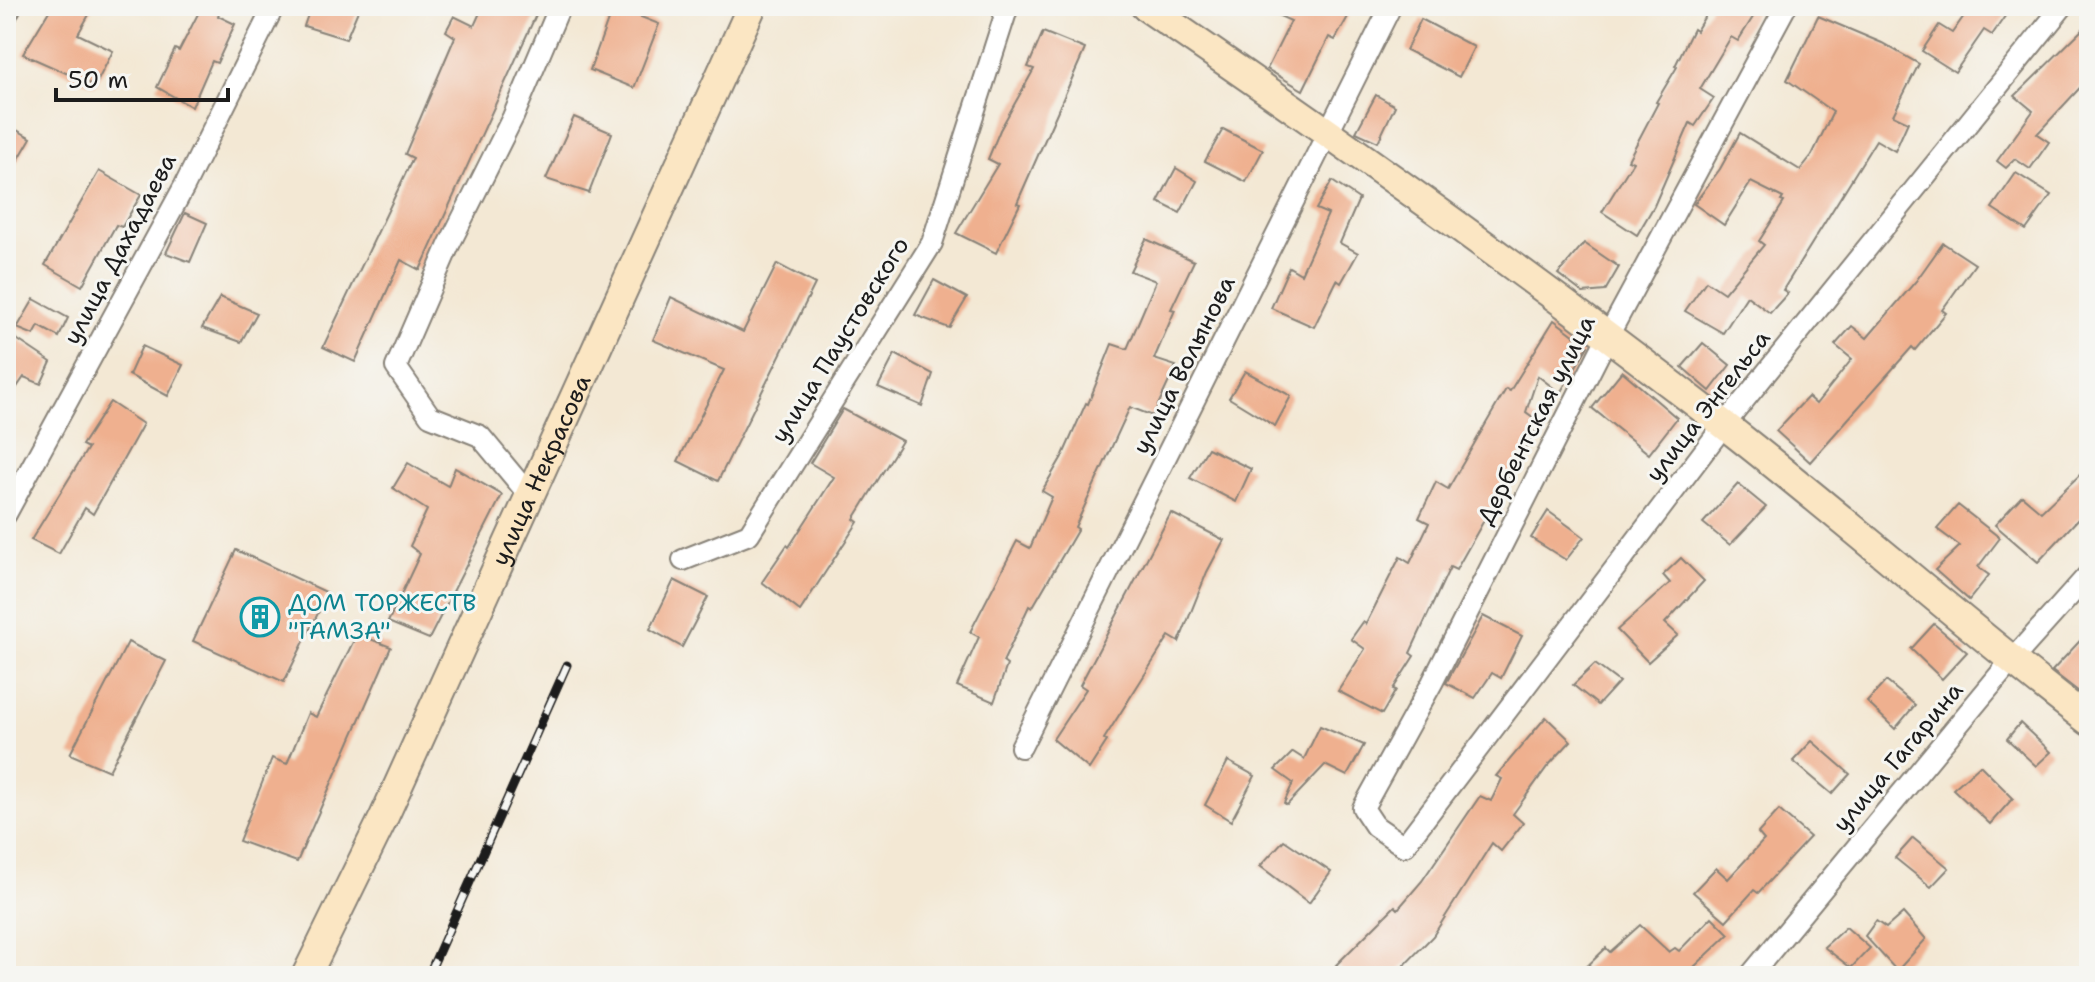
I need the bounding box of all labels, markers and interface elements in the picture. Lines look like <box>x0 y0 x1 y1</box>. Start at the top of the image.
scale bar <box>56 52 228 102</box>
text: 50 m <box>68 64 128 96</box>
street label: улица Дахадаева <box>56 148 184 350</box>
street label: улица Паустовского <box>764 231 916 449</box>
street label: улица Волынова <box>1125 270 1243 460</box>
street label: Дербентская улица <box>1469 310 1603 530</box>
street label: улица Энгельса <box>1638 323 1778 489</box>
street label: улица Некрасова <box>484 369 599 571</box>
place label: ДОМ ТОРЖЕСТВ "ГАМЗА" <box>288 587 476 647</box>
building icon: ДОМ ТОРЖЕСТВ "ГАМЗА" <box>239 596 281 638</box>
street label: улица Гагарина <box>1826 675 1970 839</box>

